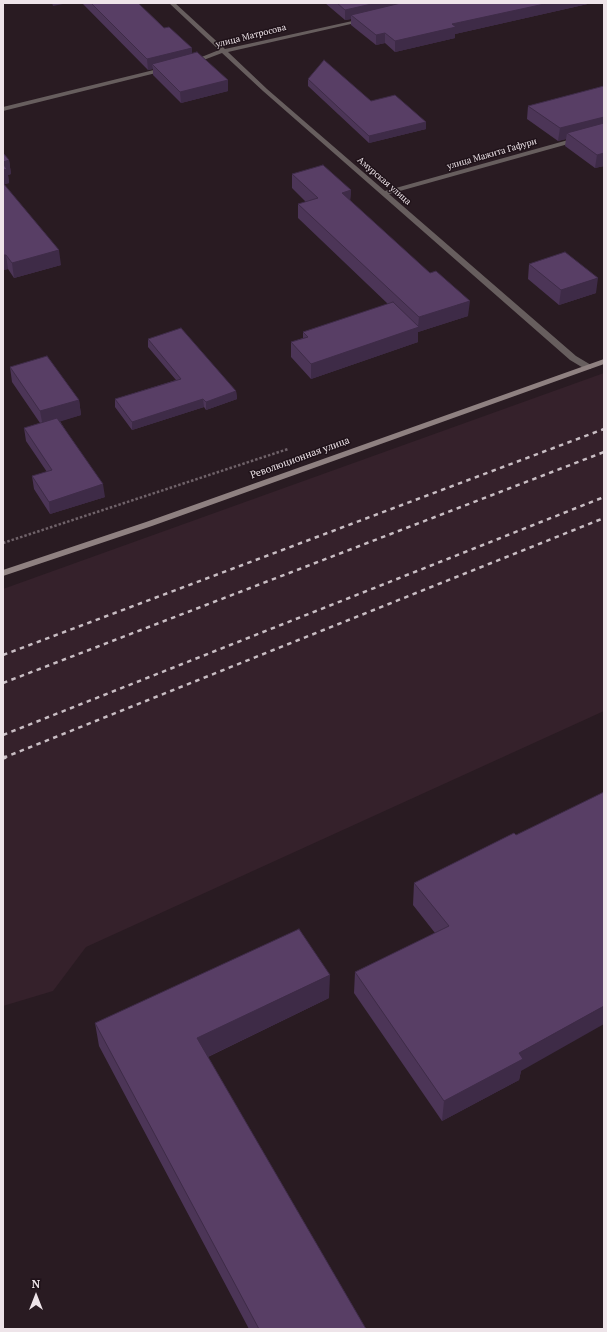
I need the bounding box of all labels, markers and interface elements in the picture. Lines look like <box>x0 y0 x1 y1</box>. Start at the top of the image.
street label: улица Матросова <box>215 22 287 50</box>
street label: улица Мажита Гафури <box>446 136 538 172</box>
street label: Амурская улица <box>355 155 413 207</box>
street label: Революционная улица <box>249 434 351 482</box>
north arrow <box>16 1276 56 1316</box>
text: N <box>32 1277 40 1291</box>

